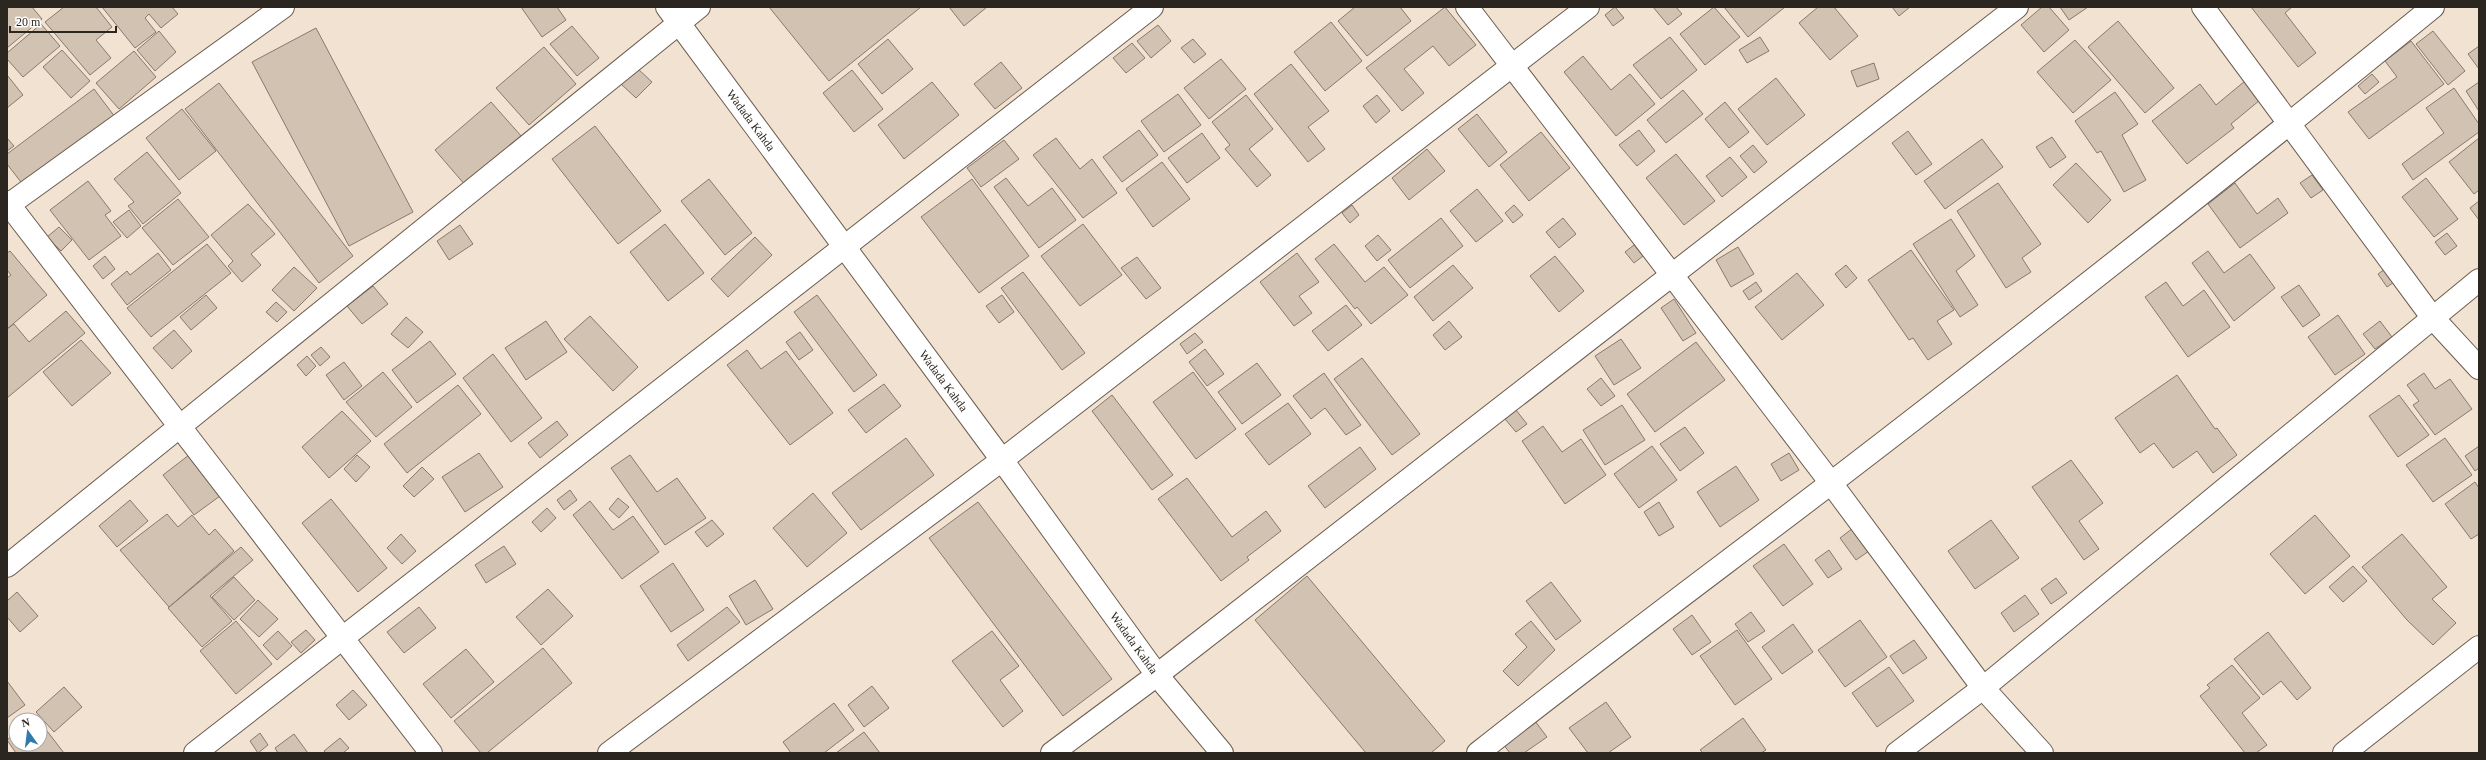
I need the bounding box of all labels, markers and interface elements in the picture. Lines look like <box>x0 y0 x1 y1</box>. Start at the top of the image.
scale bar <box>10 8 116 34</box>
text: 20 m <box>16 15 41 29</box>
street label: Wadada Kahda <box>724 87 778 154</box>
street label: Wadada Kahda <box>916 347 971 415</box>
street label: Wadada Kahda <box>1107 609 1161 677</box>
north arrow <box>8 712 48 752</box>
text: N <box>20 716 31 729</box>

